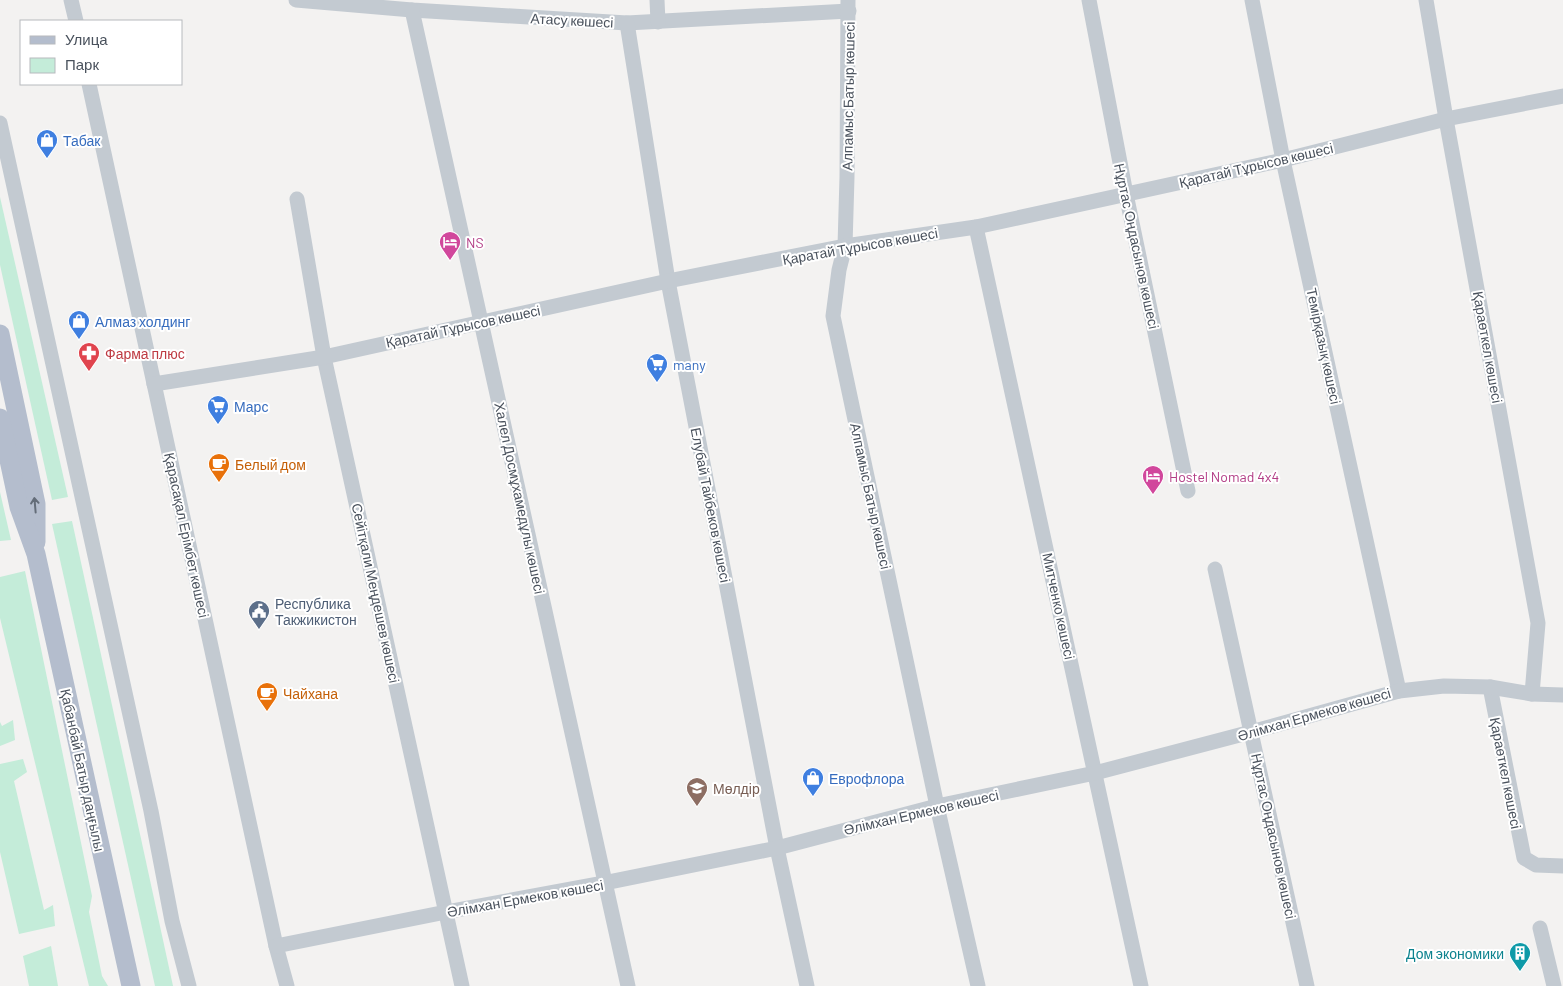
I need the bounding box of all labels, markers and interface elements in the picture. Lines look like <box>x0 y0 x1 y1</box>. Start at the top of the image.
street label: Атасу көшесі <box>530 9 614 31</box>
legend <box>20 20 182 85</box>
street label: Алпамыс Батыр көшесі <box>838 21 858 171</box>
text: Улица <box>65 30 108 48</box>
text: Парк <box>65 55 99 73</box>
shop icon: Табак <box>35 128 59 159</box>
place label: Табак <box>63 132 101 149</box>
street label: Қаратай Тұрысов көшесі <box>1177 139 1335 191</box>
street label: Нұртас Оңдасынов көшесі <box>1111 162 1163 330</box>
street label: Қаратай Тұрысов көшесі <box>781 224 939 268</box>
hotel icon: NS <box>438 230 462 261</box>
place label: NS <box>466 234 484 251</box>
street label: Темірқазық көшесі <box>1303 286 1345 406</box>
street label: Қараөткел көшесі <box>1470 290 1506 404</box>
street label: Қаратай Тұрысов көшесі <box>384 301 542 351</box>
shop icon: Алмаз холдинг <box>67 309 91 340</box>
place label: Алмаз холдинг <box>95 313 190 330</box>
pharmacy icon: Фарма плюс <box>77 341 101 372</box>
place label: Фарма плюс <box>105 345 185 362</box>
supermarket icon: many <box>645 352 669 383</box>
place label: many <box>673 356 706 373</box>
supermarket icon: Марс <box>206 394 230 425</box>
place label: Марс <box>234 398 268 415</box>
street label: Халел Досмұхамедұлы көшесі <box>491 401 549 595</box>
street label: Алпамыс Батыр көшесі <box>847 421 895 571</box>
street label: Елубай Тайбеков көшесі <box>688 426 734 584</box>
street label: Қарасақал Ерімбет көшесі <box>161 451 213 619</box>
cafe icon: Белый дом <box>207 452 231 483</box>
place label: Белый дом <box>235 456 306 473</box>
hotel icon: Hostel Nomad 4x4 <box>1141 464 1165 495</box>
place label: Hostel Nomad 4x4 <box>1169 468 1279 485</box>
one-way arrow <box>31 497 40 513</box>
street label: Сейітқали Меңдешев көшесі <box>349 501 403 685</box>
street label: Митченко көшесі <box>1039 551 1079 661</box>
place label: Республика Такжикистон <box>275 595 357 628</box>
public building icon: Республика Такжикистон <box>247 599 271 630</box>
cafe icon: Чайхана <box>255 681 279 712</box>
street label: Әлімхан Ермеков көшесі <box>1235 684 1393 744</box>
place label: Чайхана <box>283 685 338 702</box>
street label: Қабанбай Батыр даңғылы <box>57 687 109 853</box>
street label: Қараөткел көшесі <box>1487 716 1525 830</box>
street label: Нұртас Оңдасынов көшесі <box>1248 752 1300 920</box>
shop icon: Еврофлора <box>801 766 825 797</box>
place label: Еврофлора <box>829 770 904 787</box>
school or university icon: Мөлдір <box>685 776 709 807</box>
place label: Мөлдір <box>713 780 760 797</box>
street label: Әлімхан Ермеков көшесі <box>842 786 1000 838</box>
street label: Әлімхан Ермеков көшесі <box>445 876 605 920</box>
building icon: Дом экономики <box>1508 941 1532 972</box>
place label: Дом экономики <box>1406 945 1504 962</box>

